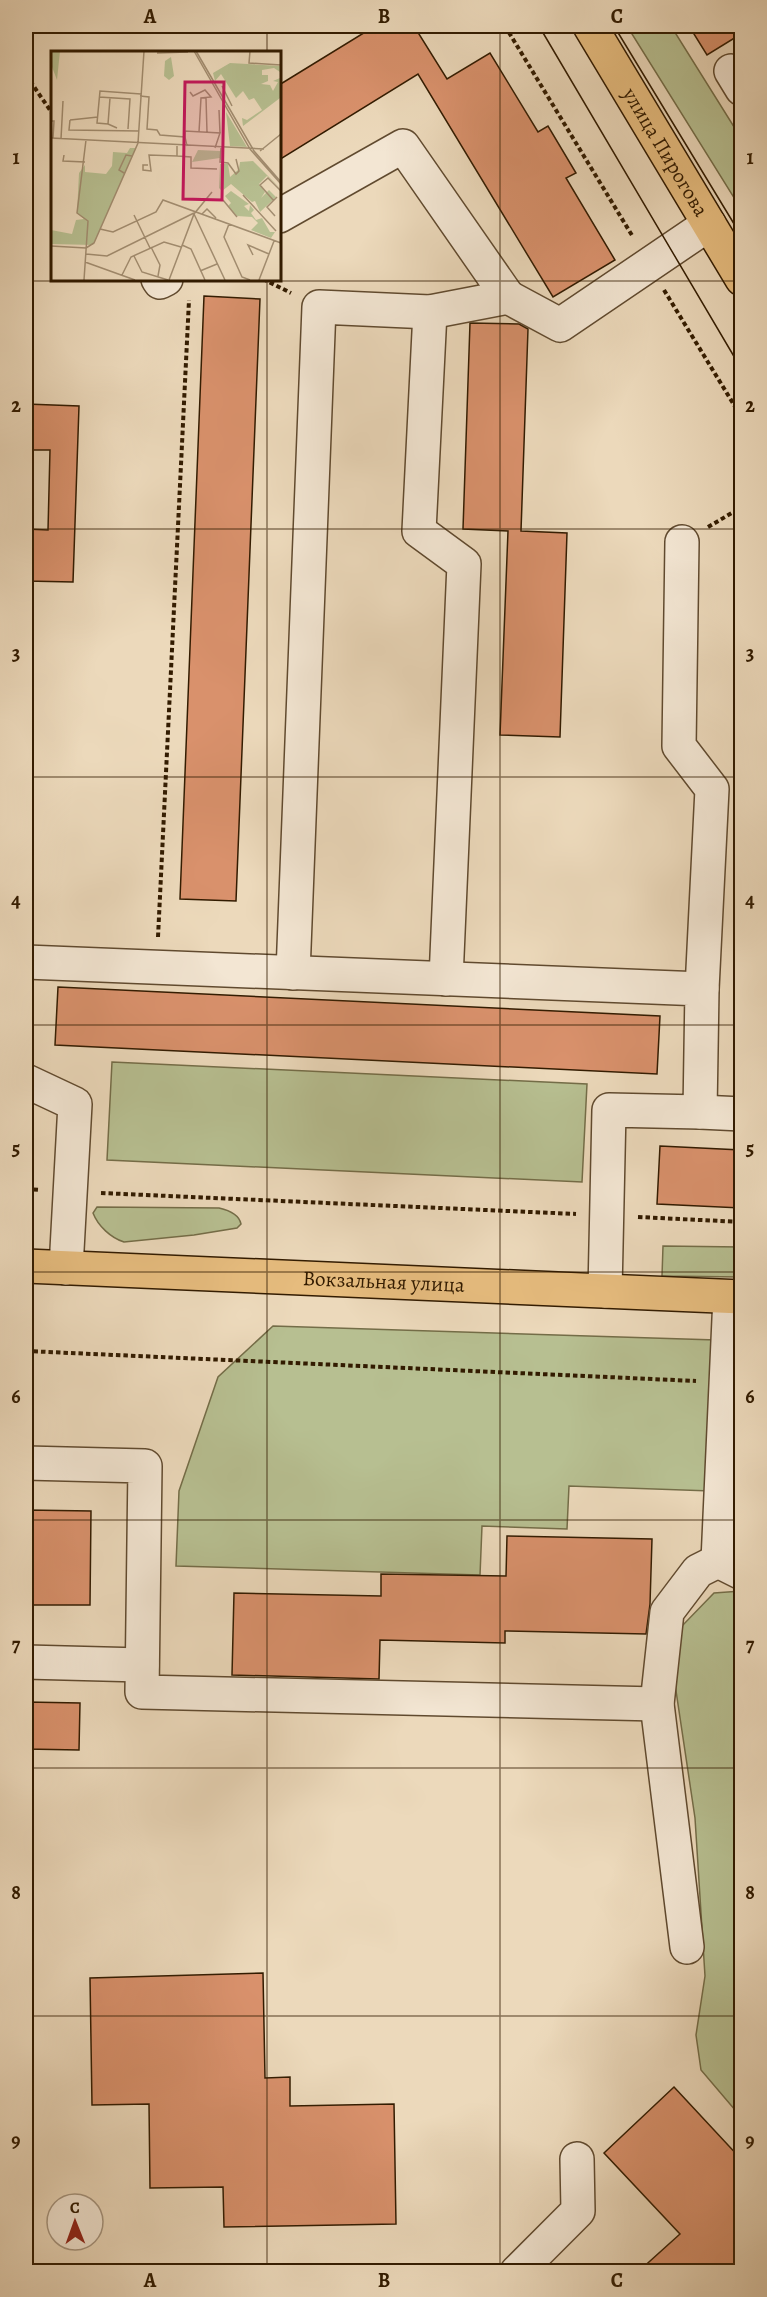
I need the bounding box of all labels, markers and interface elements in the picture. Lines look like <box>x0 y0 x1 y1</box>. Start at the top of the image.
text: A <box>143 3 157 30</box>
text: B <box>378 3 390 30</box>
text: C <box>611 3 623 30</box>
inset map <box>51 51 280 280</box>
street label: улица Пирогова <box>616 82 715 222</box>
text: 1 <box>12 144 20 171</box>
text: 1 <box>746 144 754 171</box>
text: 2 <box>11 392 21 419</box>
text: 2 <box>745 392 755 419</box>
text: 3 <box>12 640 20 667</box>
text: 3 <box>746 640 754 667</box>
text: 4 <box>11 887 21 914</box>
text: 4 <box>745 887 755 914</box>
text: 5 <box>12 1135 20 1162</box>
text: 5 <box>746 1135 754 1162</box>
street label: Вокзальная улица <box>302 1264 466 1299</box>
text: 6 <box>11 1383 21 1410</box>
text: 6 <box>745 1383 755 1410</box>
text: 7 <box>12 1631 21 1658</box>
text: 7 <box>746 1631 755 1658</box>
text: 8 <box>11 1879 21 1906</box>
text: 8 <box>745 1879 755 1906</box>
text: 9 <box>11 2127 21 2154</box>
text: 9 <box>745 2127 755 2154</box>
north arrow <box>45 2192 105 2252</box>
text: С <box>70 2197 80 2219</box>
text: A <box>143 2267 157 2294</box>
text: B <box>378 2267 390 2294</box>
text: C <box>611 2267 623 2294</box>

